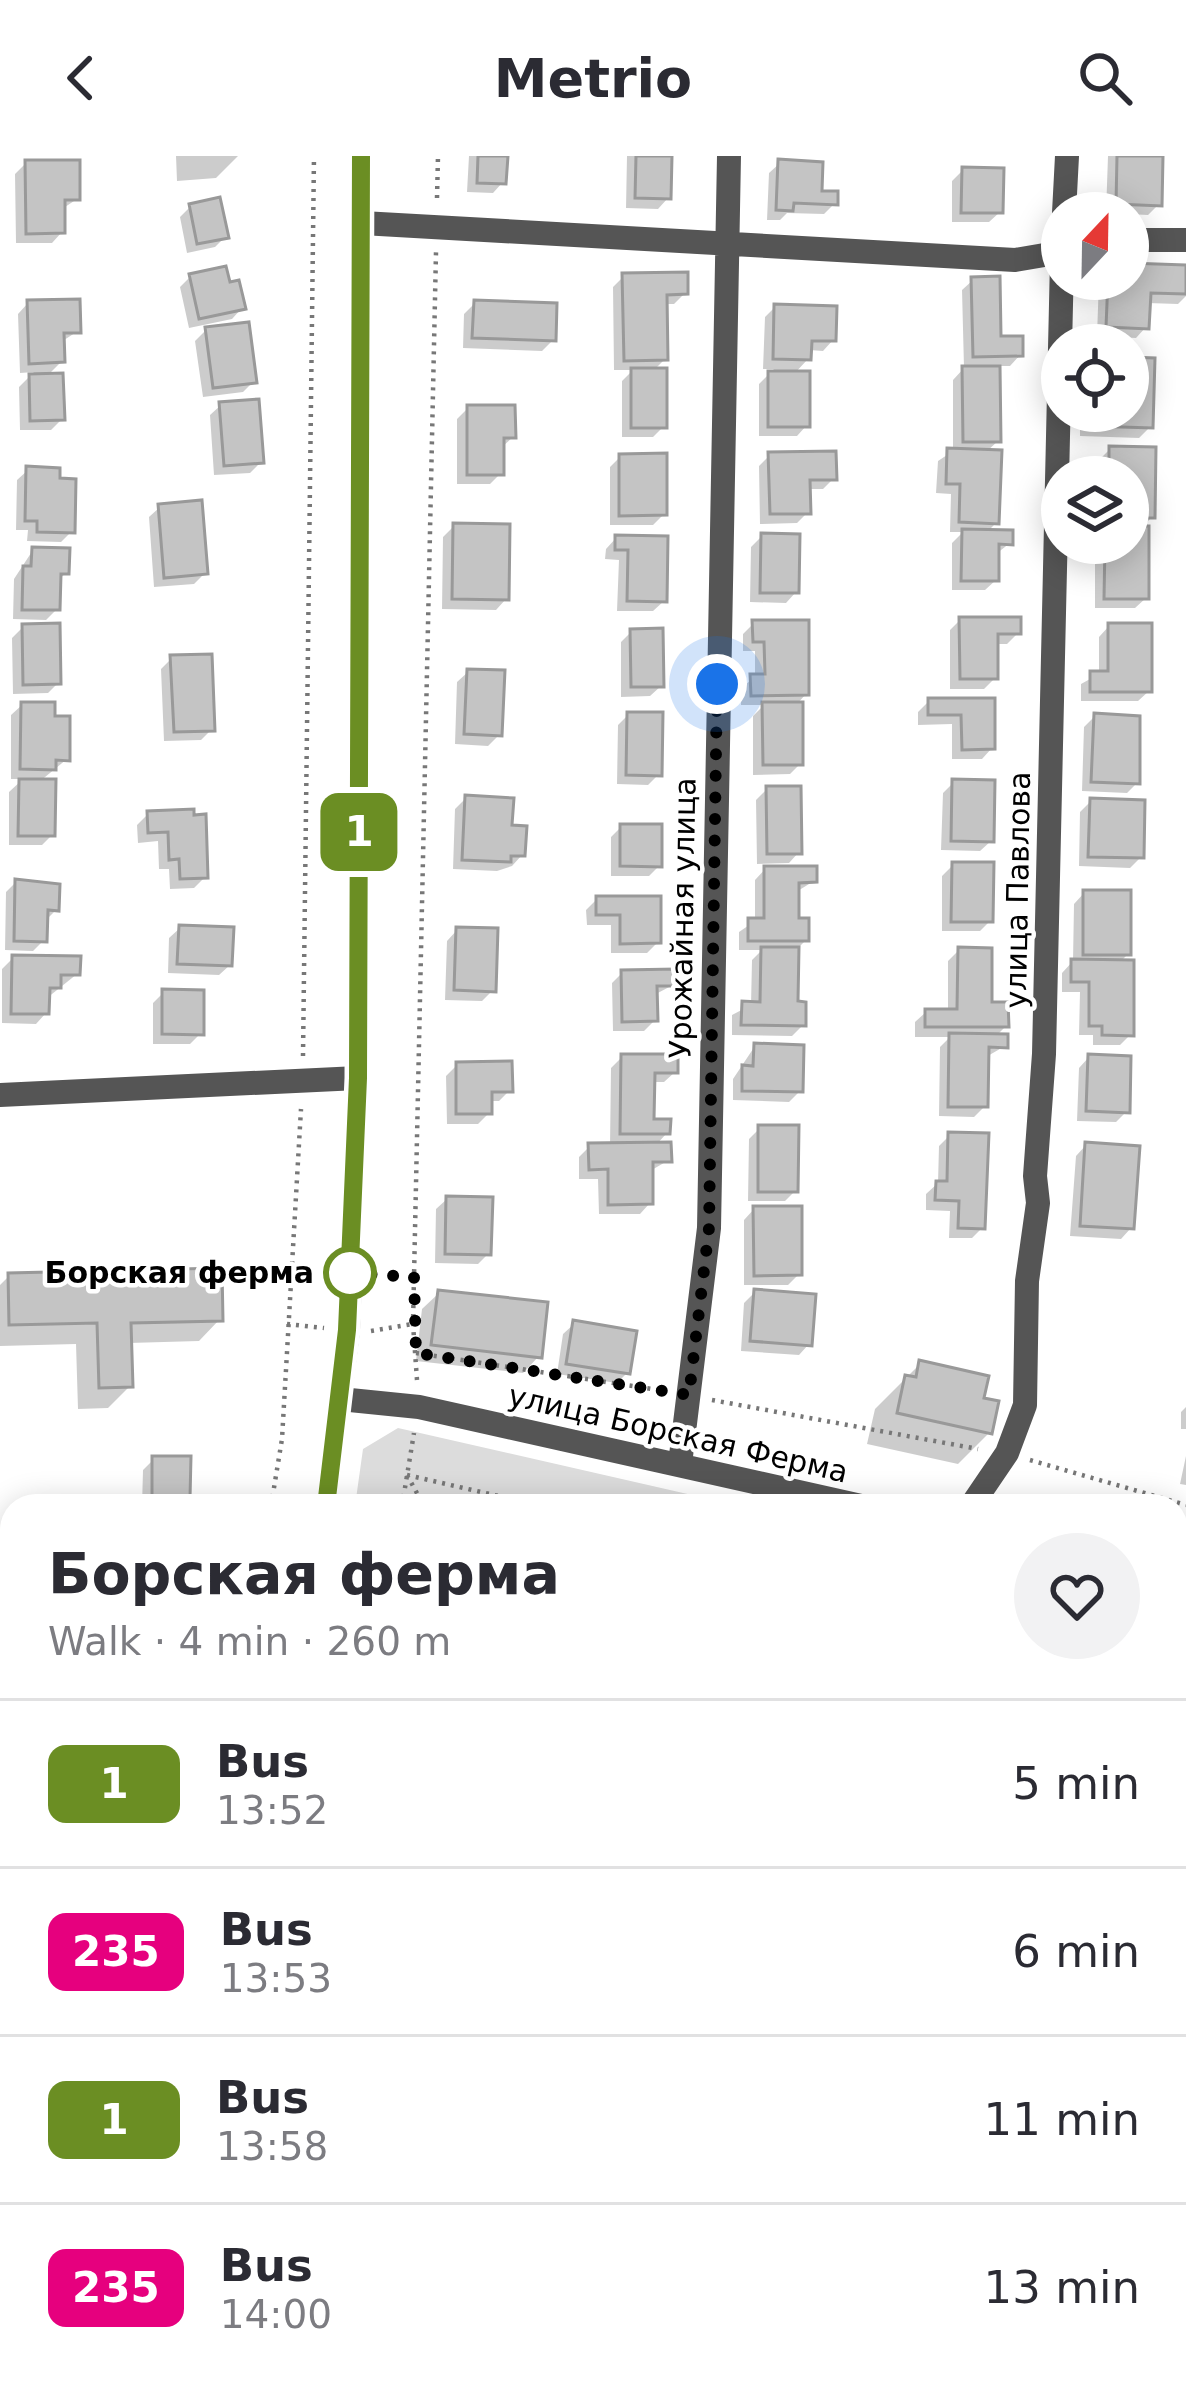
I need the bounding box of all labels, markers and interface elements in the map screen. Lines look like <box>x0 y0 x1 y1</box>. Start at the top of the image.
icon: back <box>48 45 114 111</box>
icon: search <box>1072 45 1138 111</box>
text: Metrio <box>494 47 692 110</box>
north arrow <box>1041 192 1149 300</box>
map controls <box>1041 192 1149 564</box>
button: locate <box>1041 324 1149 432</box>
button: layers <box>1041 456 1149 564</box>
your location <box>687 654 747 714</box>
street label: улица Павлова <box>998 771 1037 1009</box>
street label: Урожайная улица <box>663 777 702 1059</box>
line badge: 1 <box>320 793 398 871</box>
text: 1 <box>344 807 374 856</box>
marker: Борская ферма <box>325 1248 375 1298</box>
place label: Борская ферма <box>45 1255 314 1290</box>
street label: улица Борская Ферма <box>505 1377 851 1490</box>
button: heart <box>1014 1533 1140 1659</box>
text: Борская ферма <box>48 1541 560 1607</box>
text: Walk · 4 min · 260 m <box>48 1619 451 1664</box>
text: Bus <box>216 1735 309 1788</box>
text: 5 min <box>1012 1757 1140 1810</box>
text: 1 <box>99 1759 129 1808</box>
text: 13:52 <box>216 1788 328 1833</box>
text: Bus <box>220 1903 313 1956</box>
text: 6 min <box>1012 1925 1140 1978</box>
text: 235 <box>72 1927 160 1976</box>
text: 13:53 <box>220 1956 332 2001</box>
text: Bus <box>216 2071 309 2124</box>
text: 11 min <box>984 2093 1140 2146</box>
text: 1 <box>99 2095 129 2144</box>
text: 13:58 <box>216 2124 328 2169</box>
text: Bus <box>220 2239 313 2292</box>
text: 13 min <box>984 2261 1140 2314</box>
text: 235 <box>72 2263 160 2312</box>
text: 14:00 <box>220 2292 332 2337</box>

